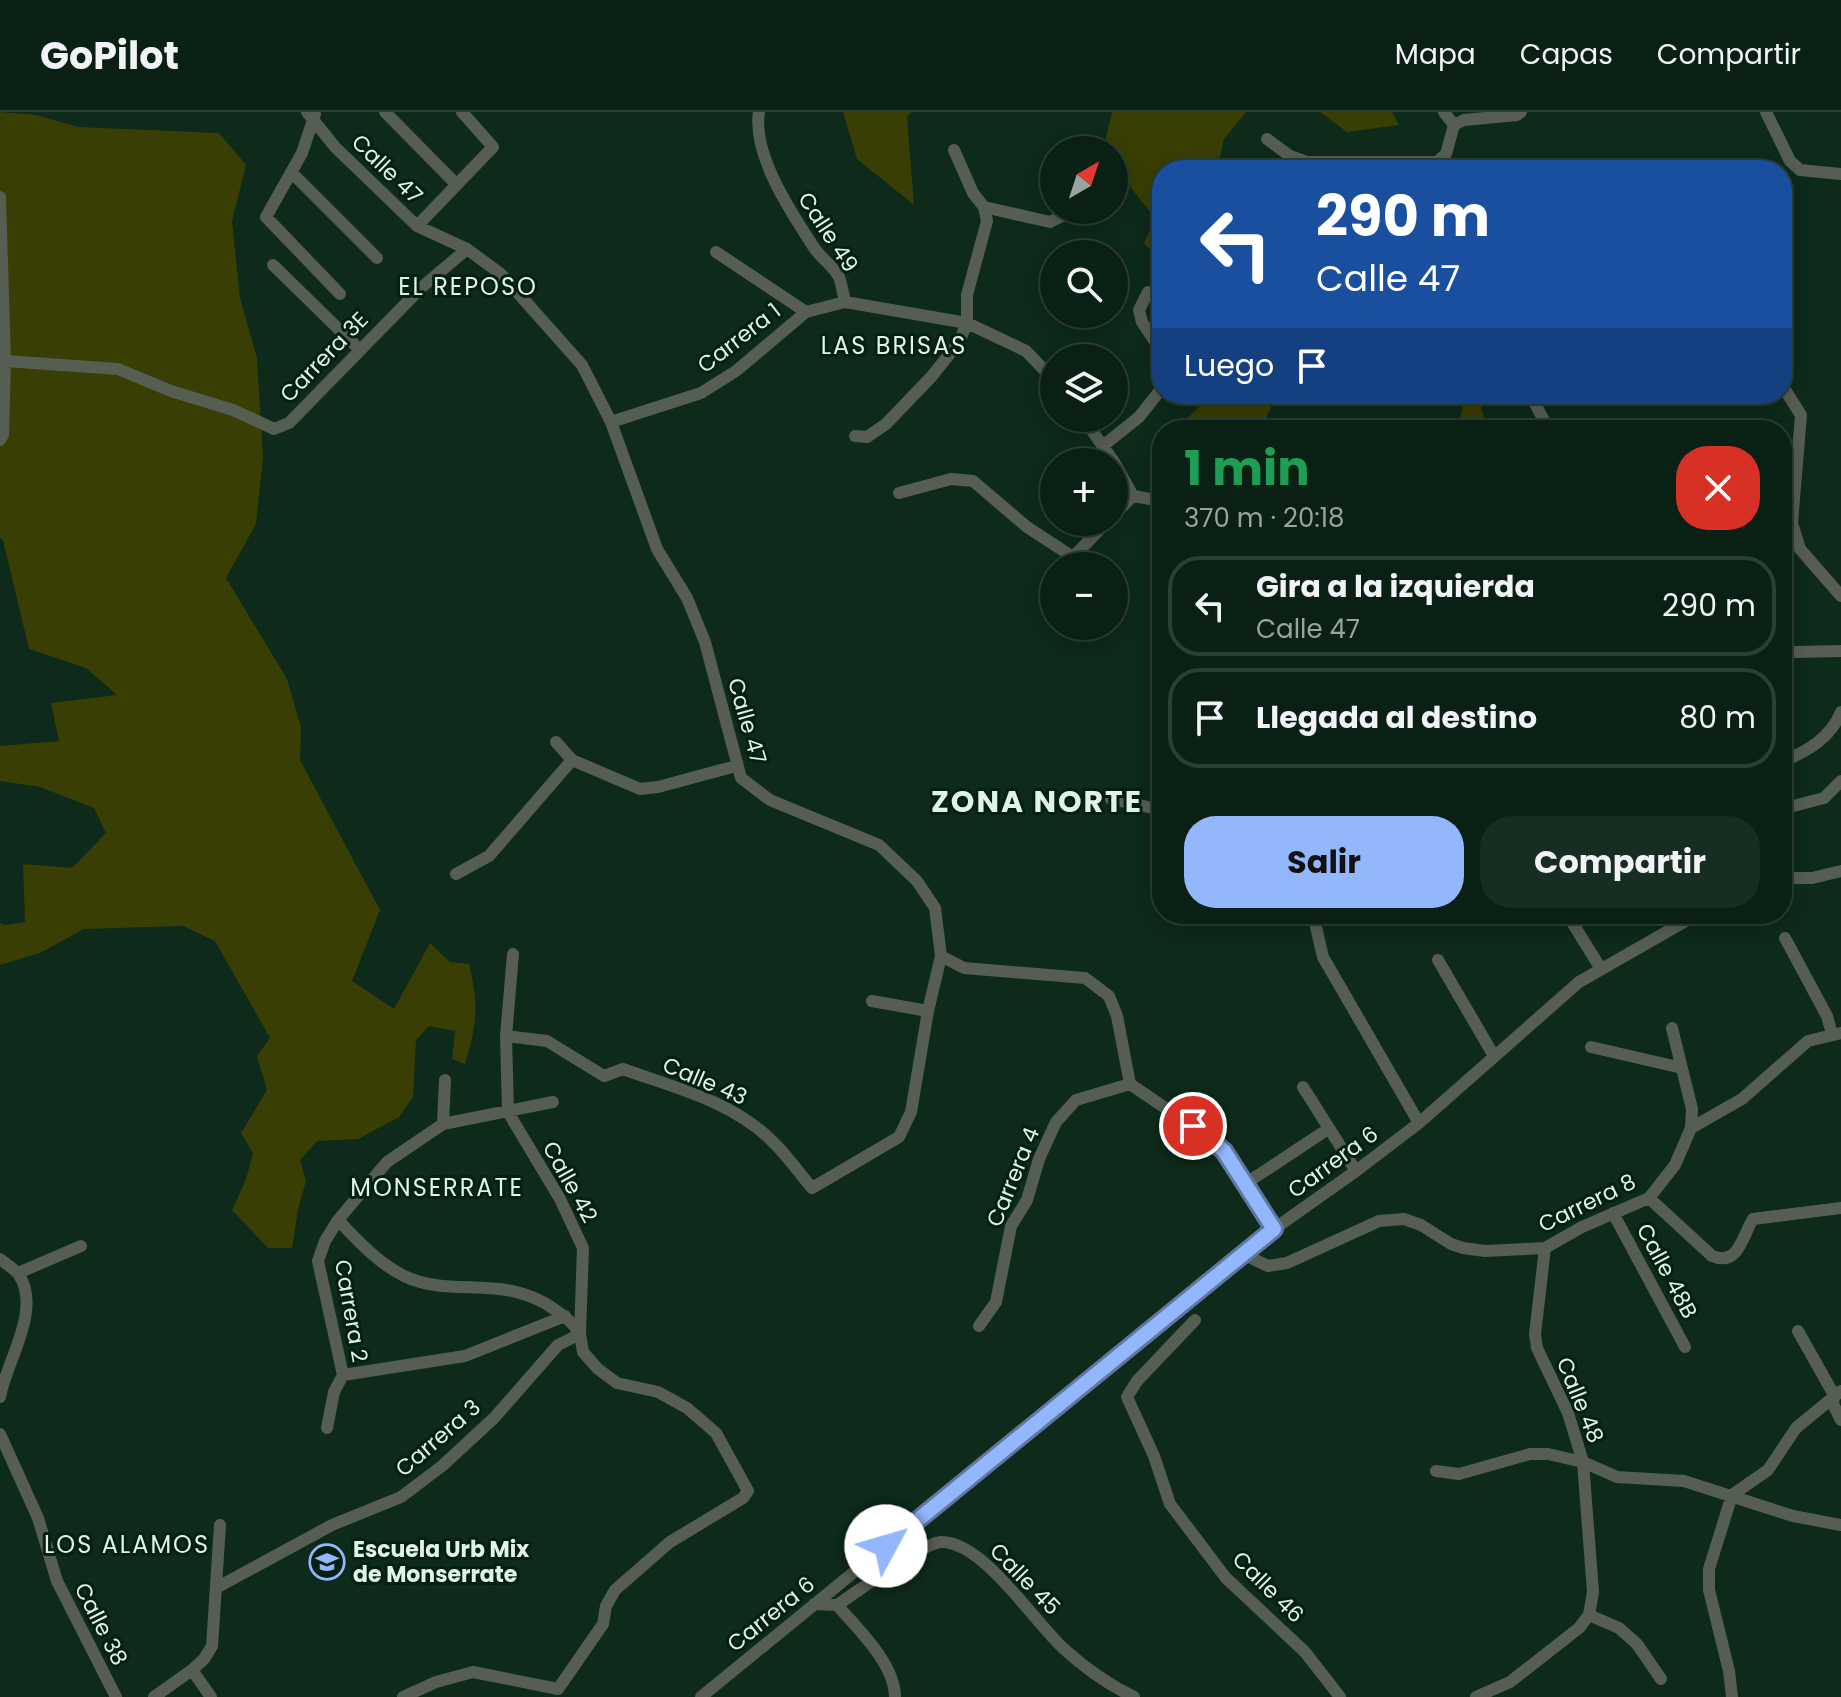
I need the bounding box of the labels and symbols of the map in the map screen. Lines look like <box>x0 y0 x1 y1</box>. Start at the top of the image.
street label: Calle 47 <box>345 127 429 211</box>
north arrow <box>1040 136 1128 224</box>
street label: Calle 49 <box>791 186 865 278</box>
district label: EL REPOSO <box>398 270 538 303</box>
street label: Carrera 1 <box>691 296 787 380</box>
street label: Carrera 3E <box>273 305 375 409</box>
district label: LAS BRISAS <box>821 329 967 362</box>
street label: Calle 47 <box>720 674 774 768</box>
district label: ZONA NORTE <box>931 780 1143 823</box>
street label: Calle 43 <box>658 1049 752 1113</box>
pin <box>1159 1092 1227 1160</box>
street label: Carrera 6 <box>1281 1119 1385 1205</box>
street label: Carrera 4 <box>979 1123 1047 1231</box>
street label: Calle 42 <box>535 1136 605 1228</box>
street label: Carrera 8 <box>1533 1166 1641 1240</box>
district label: MONSERRATE <box>350 1171 524 1204</box>
street label: Calle 48B <box>1629 1218 1705 1324</box>
street label: Carrera 2 <box>327 1257 375 1365</box>
street label: Calle 48 <box>1549 1353 1611 1447</box>
street label: Carrera 3 <box>389 1392 487 1484</box>
position arrow <box>844 1504 928 1588</box>
district label: LOS ALAMOS <box>44 1528 210 1561</box>
place label: Escuela Urb Mix de Monserrate <box>353 1534 529 1590</box>
street label: Calle 45 <box>983 1536 1067 1622</box>
school or university icon: Escuela Urb Mix de Monserrate <box>308 1543 346 1581</box>
street label: Calle 46 <box>1225 1544 1311 1630</box>
street label: Carrera 6 <box>721 1569 821 1659</box>
street label: Calle 38 <box>67 1577 135 1671</box>

